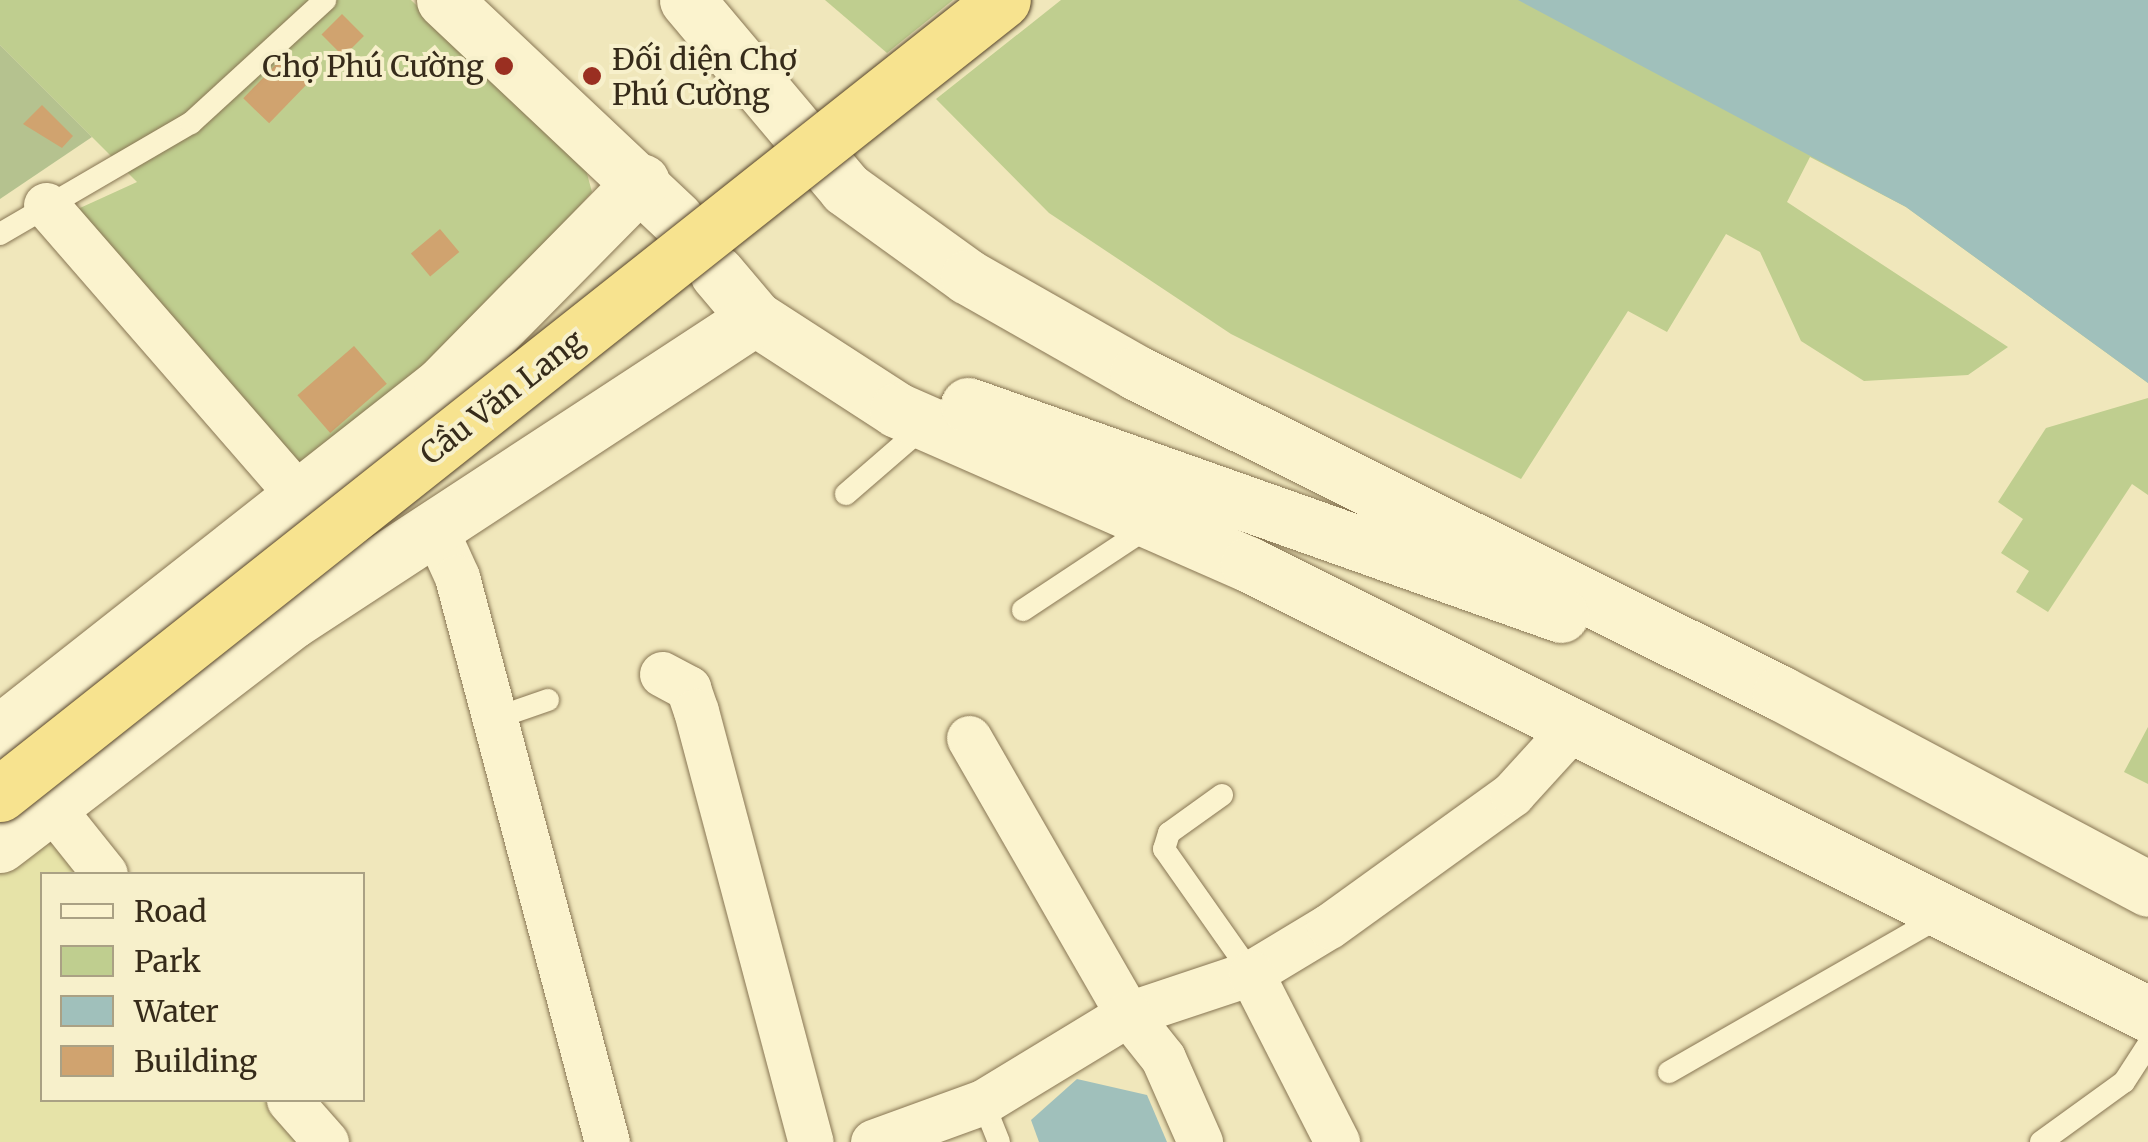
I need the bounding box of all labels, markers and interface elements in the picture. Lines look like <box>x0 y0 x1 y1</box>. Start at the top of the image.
place label: Đối diện Chợ Phú Cường <box>612 41 797 112</box>
place label: Chợ Phú Cường <box>262 48 484 84</box>
marker: Chợ Phú Cường <box>493 55 515 77</box>
marker: Đối diện Chợ Phú Cường <box>581 65 603 87</box>
street label: Cầu Văn Lang <box>413 322 591 472</box>
legend <box>40 872 365 1102</box>
text: Road <box>134 892 207 930</box>
text: Park <box>134 942 201 980</box>
text: Water <box>134 992 219 1030</box>
text: Building <box>134 1042 257 1080</box>

